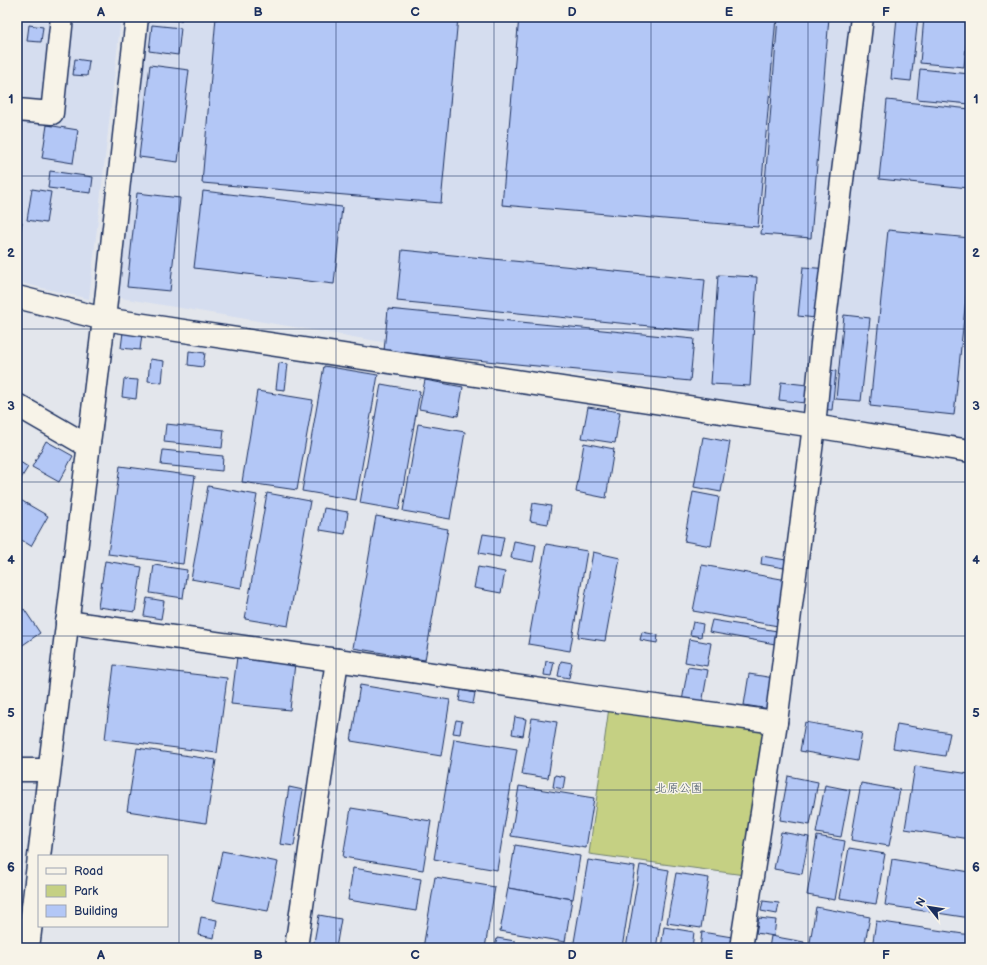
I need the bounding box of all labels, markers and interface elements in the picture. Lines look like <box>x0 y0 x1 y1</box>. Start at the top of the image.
text: A <box>96 4 105 20</box>
text: B <box>253 4 263 20</box>
text: C <box>410 4 420 20</box>
text: D <box>567 4 577 20</box>
text: E <box>725 4 734 20</box>
text: F <box>882 4 890 20</box>
text: 1 <box>8 91 14 107</box>
text: 1 <box>973 91 979 107</box>
text: 2 <box>7 245 15 261</box>
text: 2 <box>972 245 980 261</box>
text: 3 <box>7 398 15 414</box>
text: 3 <box>972 398 980 414</box>
text: 4 <box>7 552 15 568</box>
text: 4 <box>972 552 980 568</box>
text: 5 <box>7 705 15 721</box>
text: 5 <box>972 705 980 721</box>
park label: 北原公園 <box>655 781 703 796</box>
legend <box>38 855 168 927</box>
text: 6 <box>7 859 15 875</box>
text: 6 <box>972 859 980 875</box>
text: Road <box>74 864 103 879</box>
text: Park <box>74 884 98 899</box>
north arrow <box>909 887 949 927</box>
text: N <box>913 895 928 909</box>
text: Building <box>74 904 118 919</box>
text: A <box>96 947 105 963</box>
text: B <box>253 947 263 963</box>
text: C <box>410 947 420 963</box>
text: D <box>567 947 577 963</box>
text: E <box>725 947 734 963</box>
text: F <box>882 947 890 963</box>

